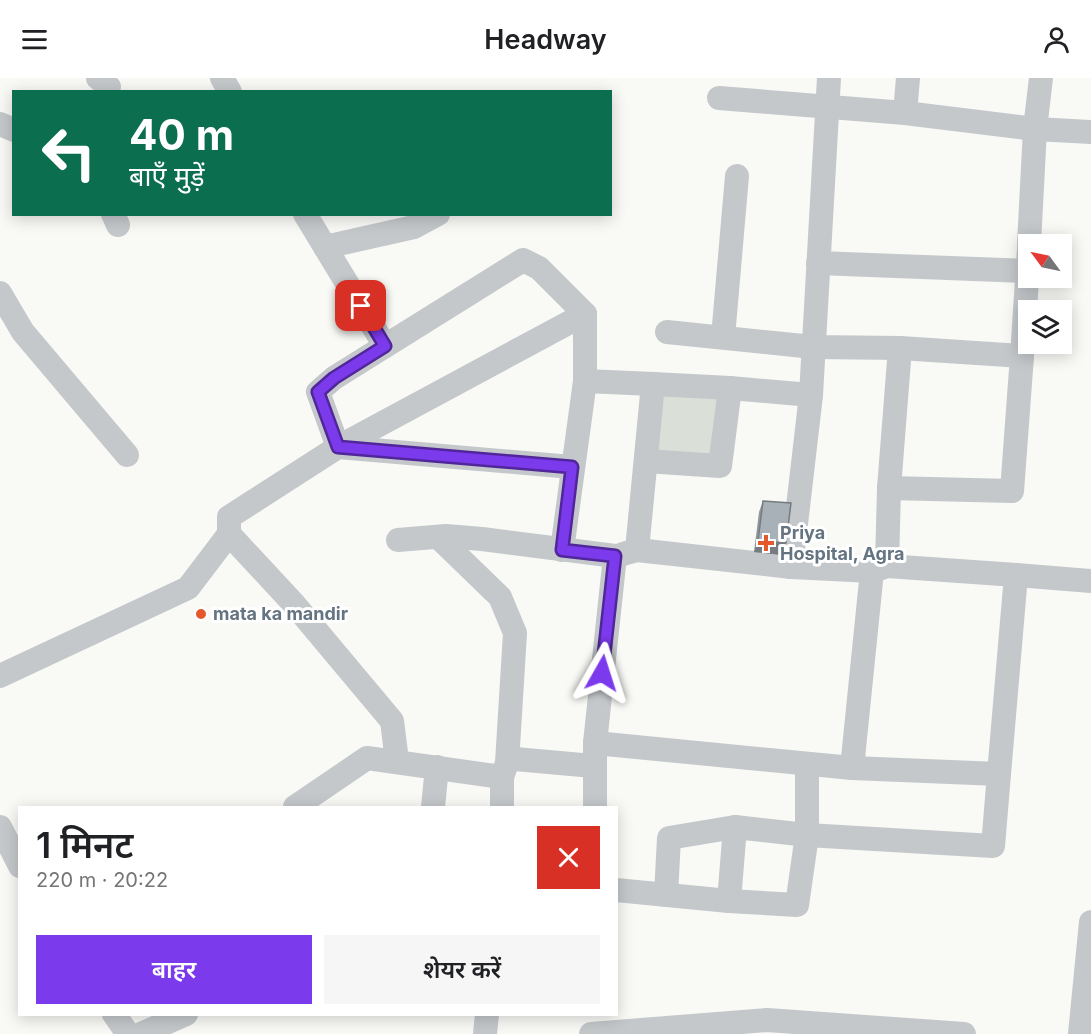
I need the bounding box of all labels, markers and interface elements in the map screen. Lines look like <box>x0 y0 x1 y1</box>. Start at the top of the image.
icon: menu <box>18 23 51 56</box>
text: Headway <box>484 23 607 56</box>
icon: person <box>1040 23 1073 56</box>
text: 40 m <box>129 109 234 160</box>
icon: left <box>30 114 108 192</box>
text: बाएँ मुड़ें <box>129 160 205 193</box>
north arrow <box>1018 234 1072 288</box>
map controls <box>1018 234 1072 354</box>
pin <box>335 280 386 331</box>
icon: arrive <box>344 289 377 322</box>
button: layers <box>1018 300 1072 354</box>
place label: Priya Hospital, Agra <box>780 522 904 564</box>
marker: Priya Hospital, Agra <box>757 534 775 552</box>
place label: mata ka mandir <box>213 603 348 624</box>
marker: mata ka mandir <box>194 607 208 621</box>
position arrow <box>570 641 634 705</box>
text: 1 मिनट <box>36 823 133 867</box>
button: close <box>537 826 600 889</box>
text: 220 m · 20:22 <box>36 868 168 892</box>
button: बाहर <box>36 935 312 1004</box>
button: शेयर करें <box>324 935 600 1004</box>

